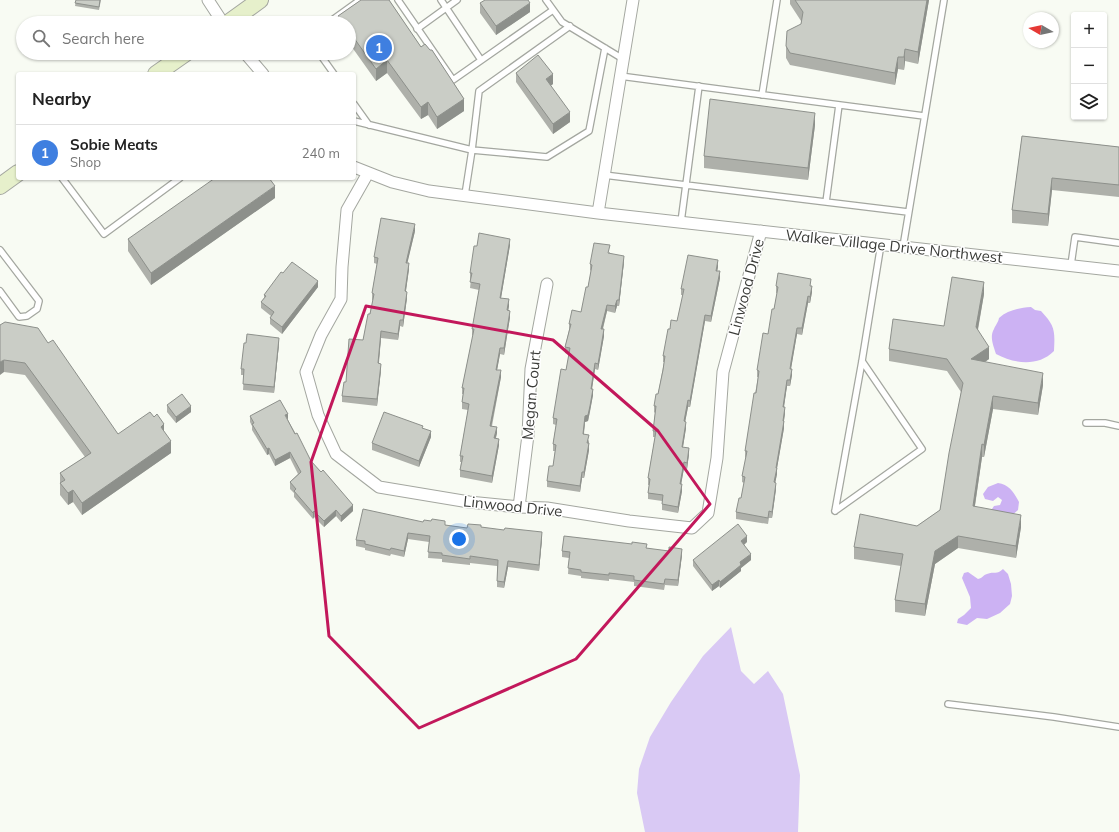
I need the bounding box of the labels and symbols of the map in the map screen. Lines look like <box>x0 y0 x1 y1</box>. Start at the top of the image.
north arrow <box>1023 12 1059 48</box>
pin: 1 <box>366 33 392 63</box>
street label: Walker Village Drive Northwest <box>785 225 1003 267</box>
street label: Linwood Drive <box>724 236 768 338</box>
street label: Megan Court <box>518 349 544 441</box>
street label: Linwood Drive <box>462 491 564 521</box>
your location <box>449 529 469 549</box>

